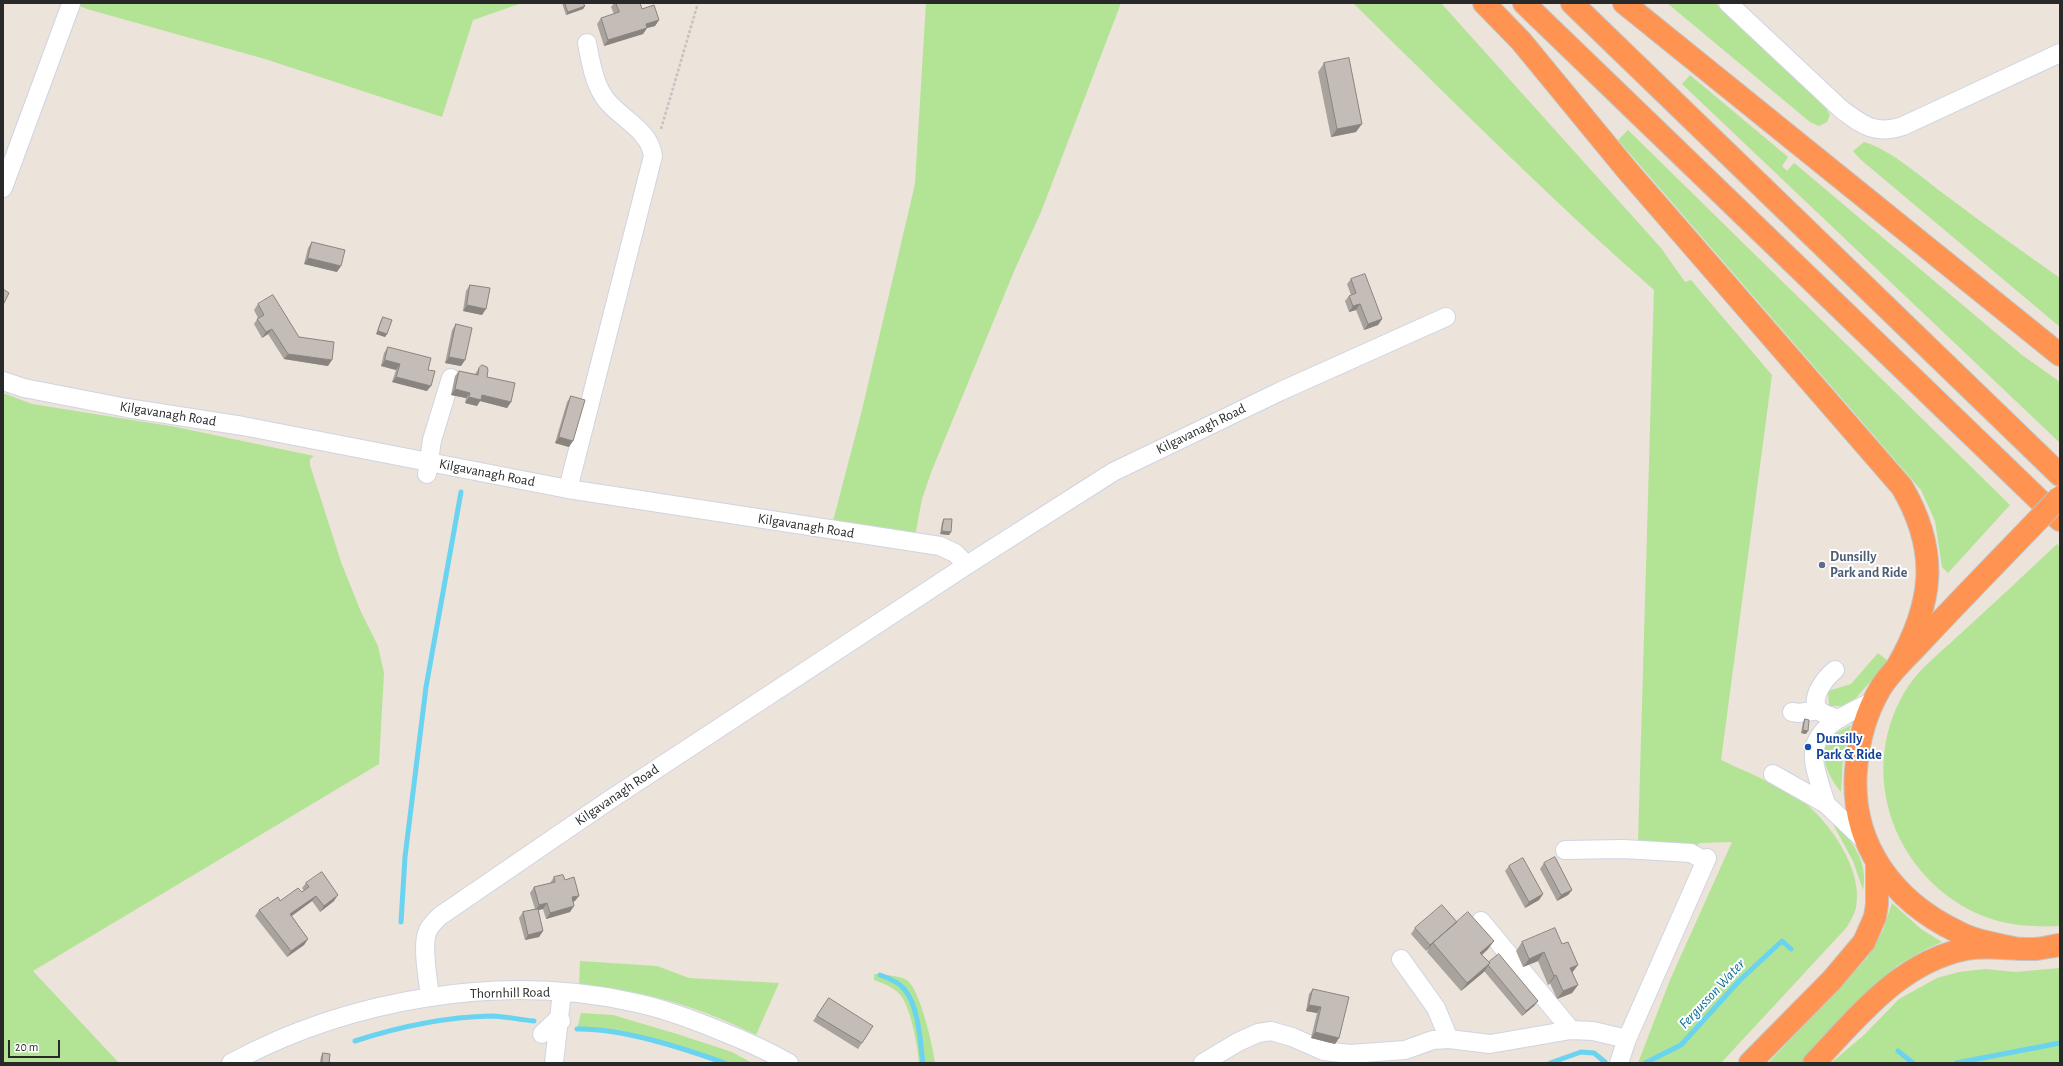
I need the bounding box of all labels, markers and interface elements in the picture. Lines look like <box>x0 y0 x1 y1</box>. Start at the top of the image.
street label: Kilgavanagh Road <box>119 398 217 430</box>
street label: Kilgavanagh Road <box>1154 400 1248 458</box>
street label: Kilgavanagh Road <box>438 455 536 491</box>
street label: Kilgavanagh Road <box>757 510 855 542</box>
place label: Dunsilly Park and Ride <box>1830 549 1907 582</box>
marker: Dunsilly Park and Ride <box>1817 560 1827 570</box>
place label: Dunsilly Park & Ride <box>1816 731 1882 764</box>
marker: Dunsilly Park & Ride <box>1803 742 1813 752</box>
street label: Kilgavanagh Road <box>572 761 662 829</box>
water label: Fergusson Water <box>1675 955 1749 1033</box>
street label: Thornhill Road <box>470 984 550 1002</box>
scale bar <box>10 1032 62 1058</box>
text: 20 m <box>15 1041 38 1053</box>

